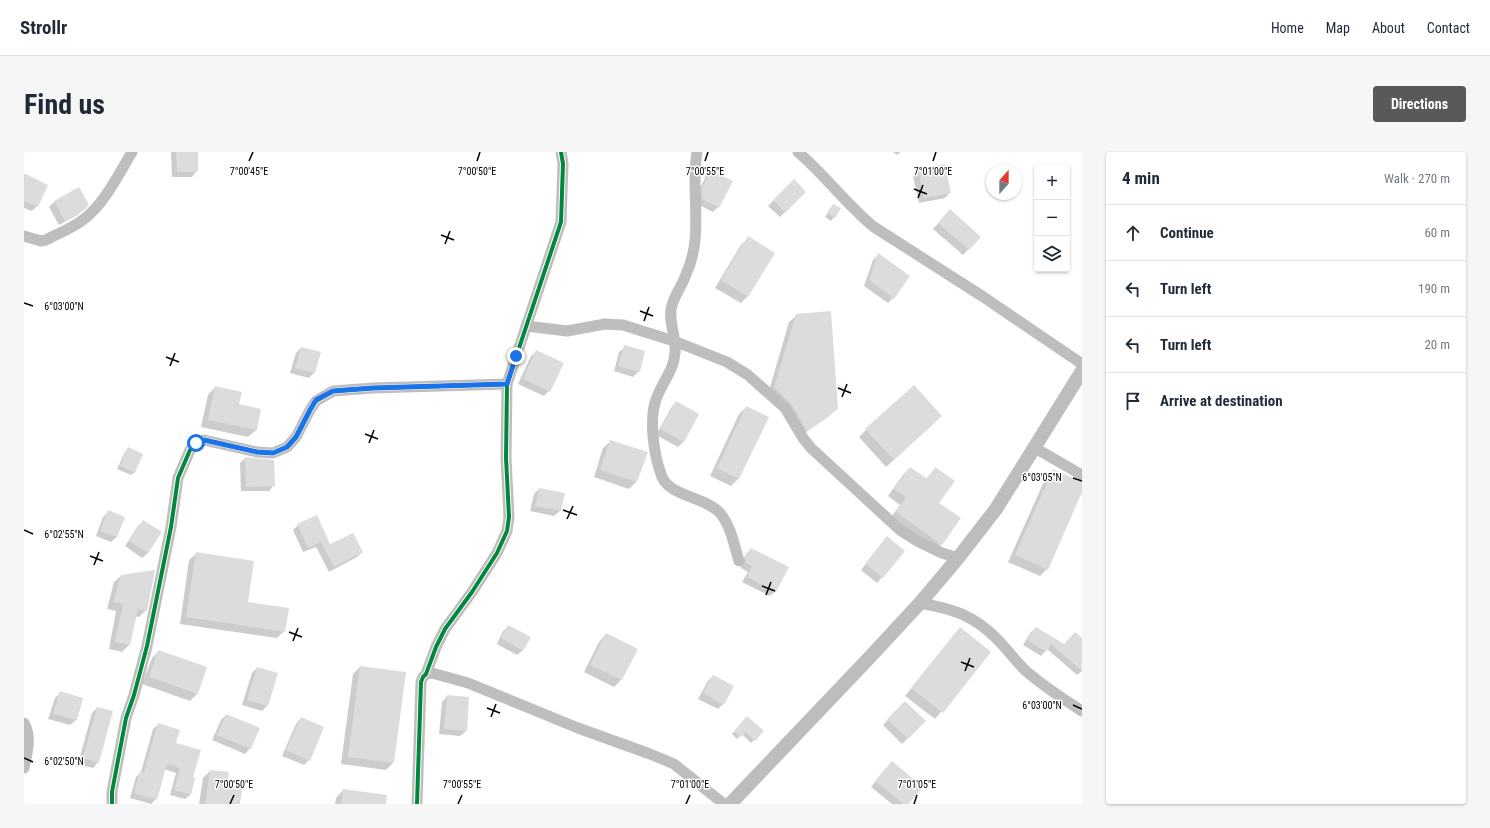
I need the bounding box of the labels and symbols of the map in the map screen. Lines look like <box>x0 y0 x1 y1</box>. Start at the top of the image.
north arrow <box>986 164 1022 200</box>
text: 7°00'45"E <box>230 166 268 177</box>
text: 7°00'50"E <box>458 166 496 177</box>
text: 7°00'55"E <box>686 166 724 177</box>
text: 7°01'00"E <box>914 166 952 177</box>
text: 6°03'00"N <box>44 301 84 312</box>
route end <box>507 347 525 365</box>
route start <box>187 434 205 452</box>
text: 6°03'05"N <box>1022 472 1062 483</box>
text: 6°02'55"N <box>44 529 84 540</box>
text: 6°03'00"N <box>1022 700 1062 711</box>
text: 6°02'50"N <box>44 756 84 767</box>
text: 7°00'50"E <box>215 779 253 790</box>
text: 7°00'55"E <box>443 779 481 790</box>
text: 7°01'00"E <box>671 779 709 790</box>
text: 7°01'05"E <box>898 779 936 790</box>

